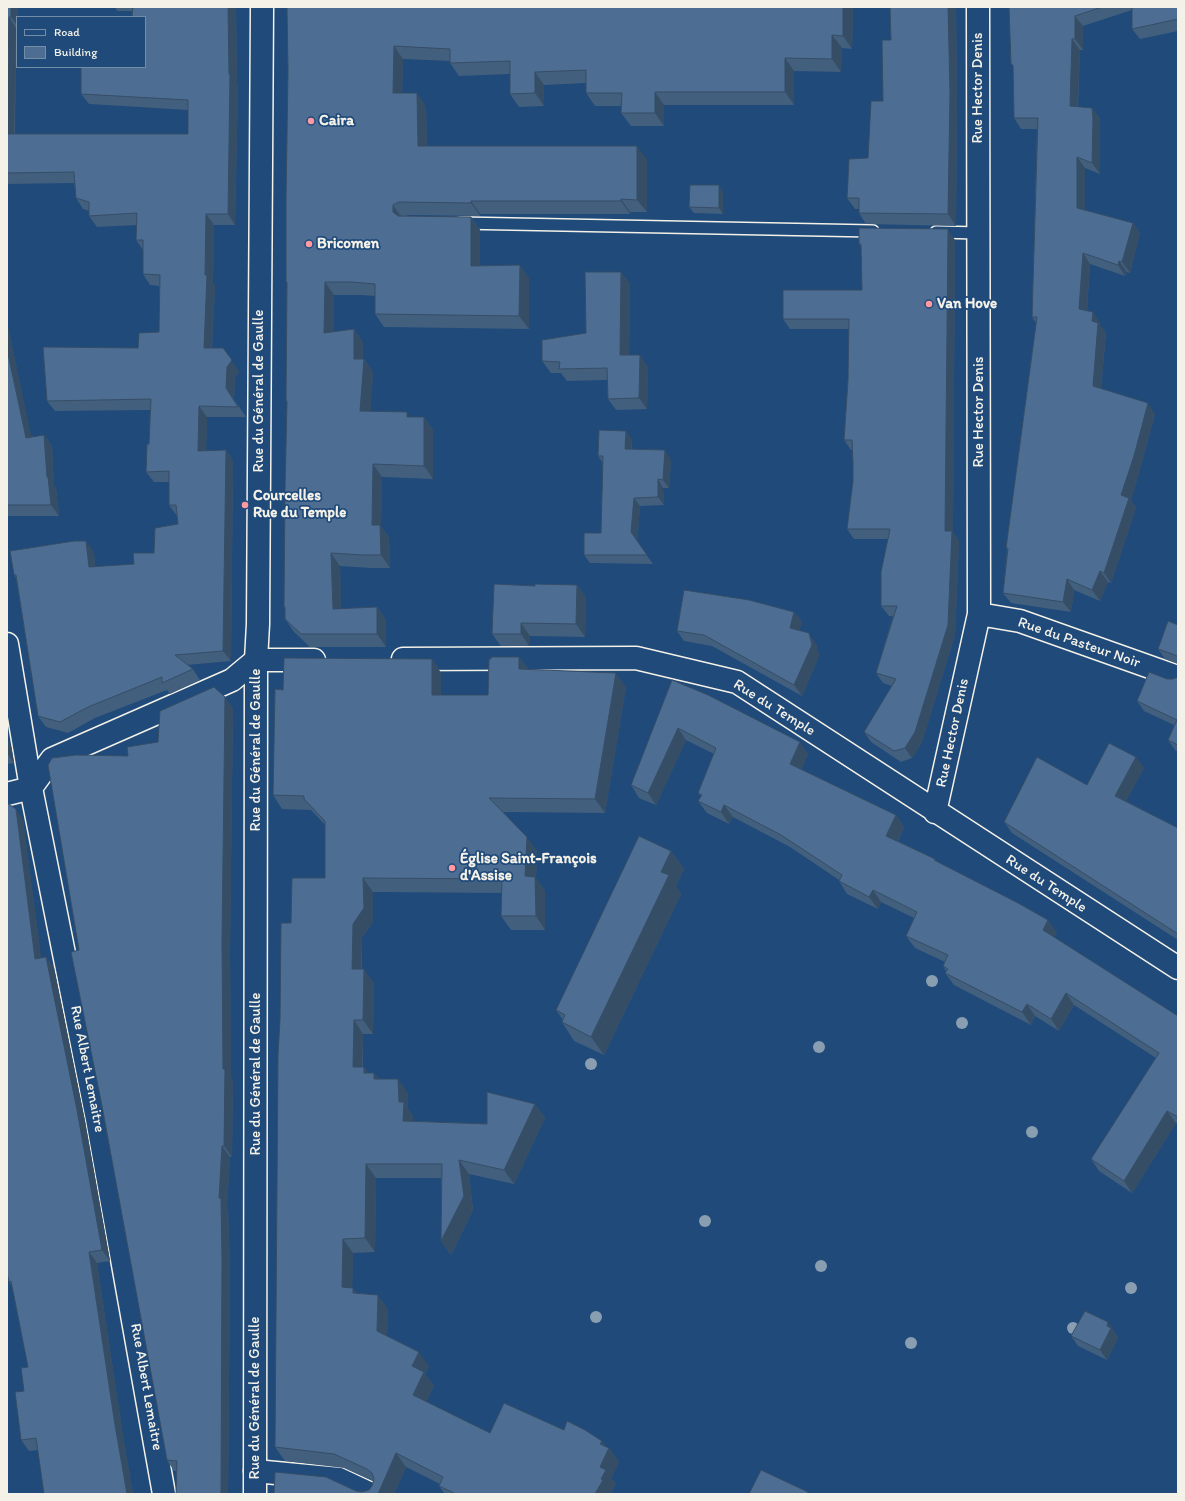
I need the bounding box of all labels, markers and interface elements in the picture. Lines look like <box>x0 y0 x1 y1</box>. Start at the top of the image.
legend <box>16 16 146 68</box>
text: Road <box>54 25 80 39</box>
street label: Rue Hector Denis <box>969 32 987 144</box>
text: Building <box>54 45 97 59</box>
place label: Caira <box>319 112 354 130</box>
marker: Caira <box>306 116 316 126</box>
place label: Bricomen <box>317 235 379 253</box>
marker: Bricomen <box>304 239 314 249</box>
place label: Van Hove <box>937 295 997 313</box>
marker: Van Hove <box>924 299 934 309</box>
street label: Rue du Général de Gaulle <box>250 310 268 472</box>
street label: Rue Hector Denis <box>970 356 988 468</box>
place label: Courcelles Rue du Temple <box>253 487 346 522</box>
marker: Courcelles Rue du Temple <box>240 500 250 510</box>
street label: Rue du Pasteur Noir <box>1015 614 1143 672</box>
street label: Rue du Général de Gaulle <box>247 669 265 831</box>
street label: Rue du Temple <box>730 676 818 740</box>
street label: Rue Hector Denis <box>933 677 973 789</box>
place label: Église Saint-François d'Assise <box>460 850 597 885</box>
street label: Rue du Temple <box>1002 851 1090 917</box>
marker: Église Saint-François d'Assise <box>447 863 457 873</box>
street label: Rue du Général de Gaulle <box>247 993 265 1155</box>
street label: Rue Albert Lemaitre <box>66 1004 108 1134</box>
street label: Rue du Général de Gaulle <box>246 1317 264 1479</box>
street label: Rue Albert Lemaitre <box>126 1322 166 1452</box>

